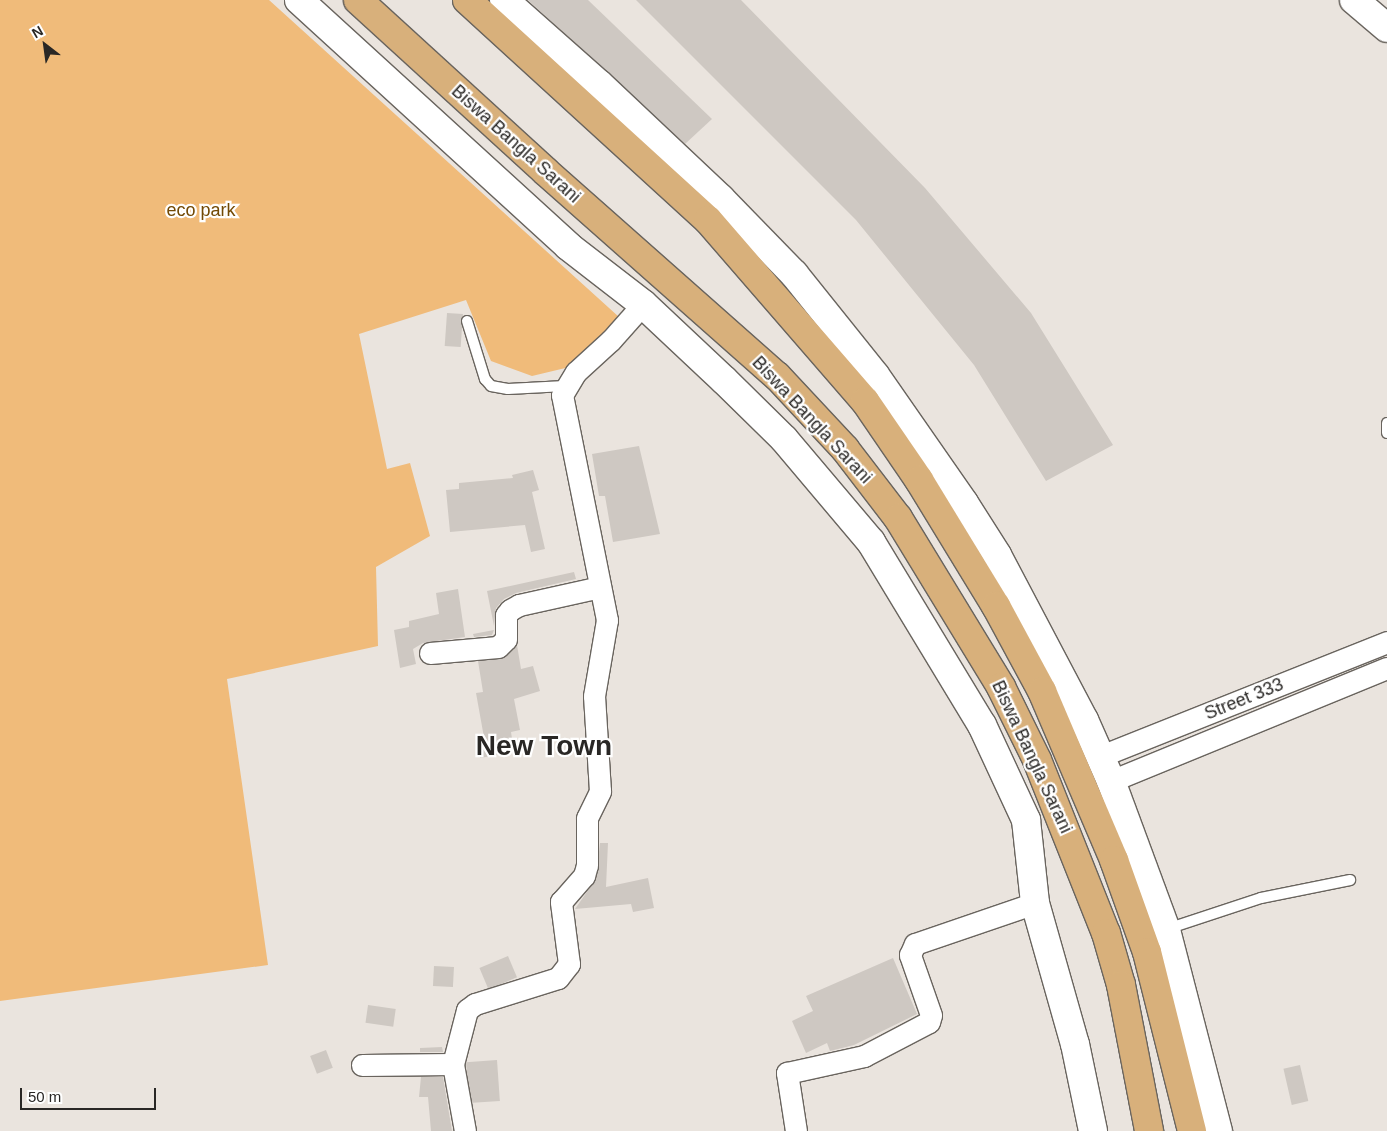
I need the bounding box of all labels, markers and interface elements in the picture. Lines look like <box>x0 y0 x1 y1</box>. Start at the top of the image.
north arrow <box>20 20 70 70</box>
text: N <box>29 23 46 41</box>
street label: Biswa Bangla Sarani <box>447 80 585 208</box>
park label: eco park <box>166 199 236 221</box>
street label: Biswa Bangla Sarani <box>747 352 877 488</box>
street label: Street 333 <box>1201 673 1287 725</box>
street label: Biswa Bangla Sarani <box>987 677 1077 837</box>
district label: New Town <box>476 729 612 763</box>
scale bar <box>22 1078 159 1110</box>
text: 50 m <box>28 1088 61 1105</box>

